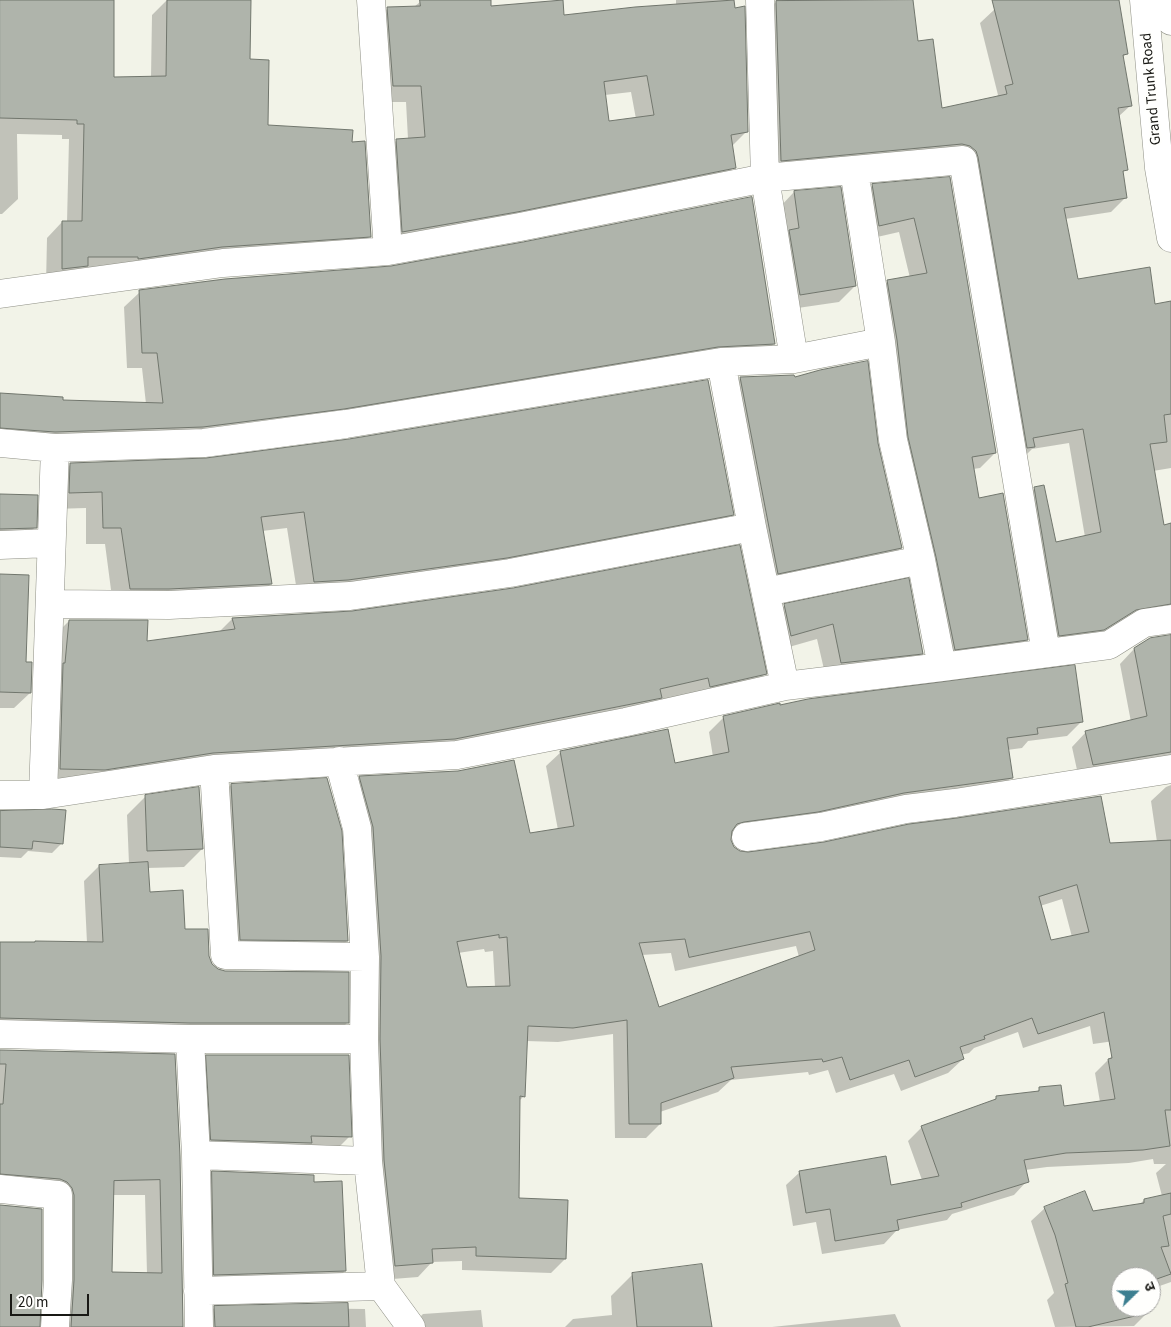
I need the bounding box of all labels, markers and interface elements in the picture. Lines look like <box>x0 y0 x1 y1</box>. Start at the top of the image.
street label: Grand Trunk Road <box>1138 32 1166 146</box>
north arrow <box>1111 1267 1161 1317</box>
text: उ <box>1138 1279 1160 1294</box>
scale bar <box>12 1284 91 1316</box>
text: 20 m <box>18 1292 48 1313</box>

